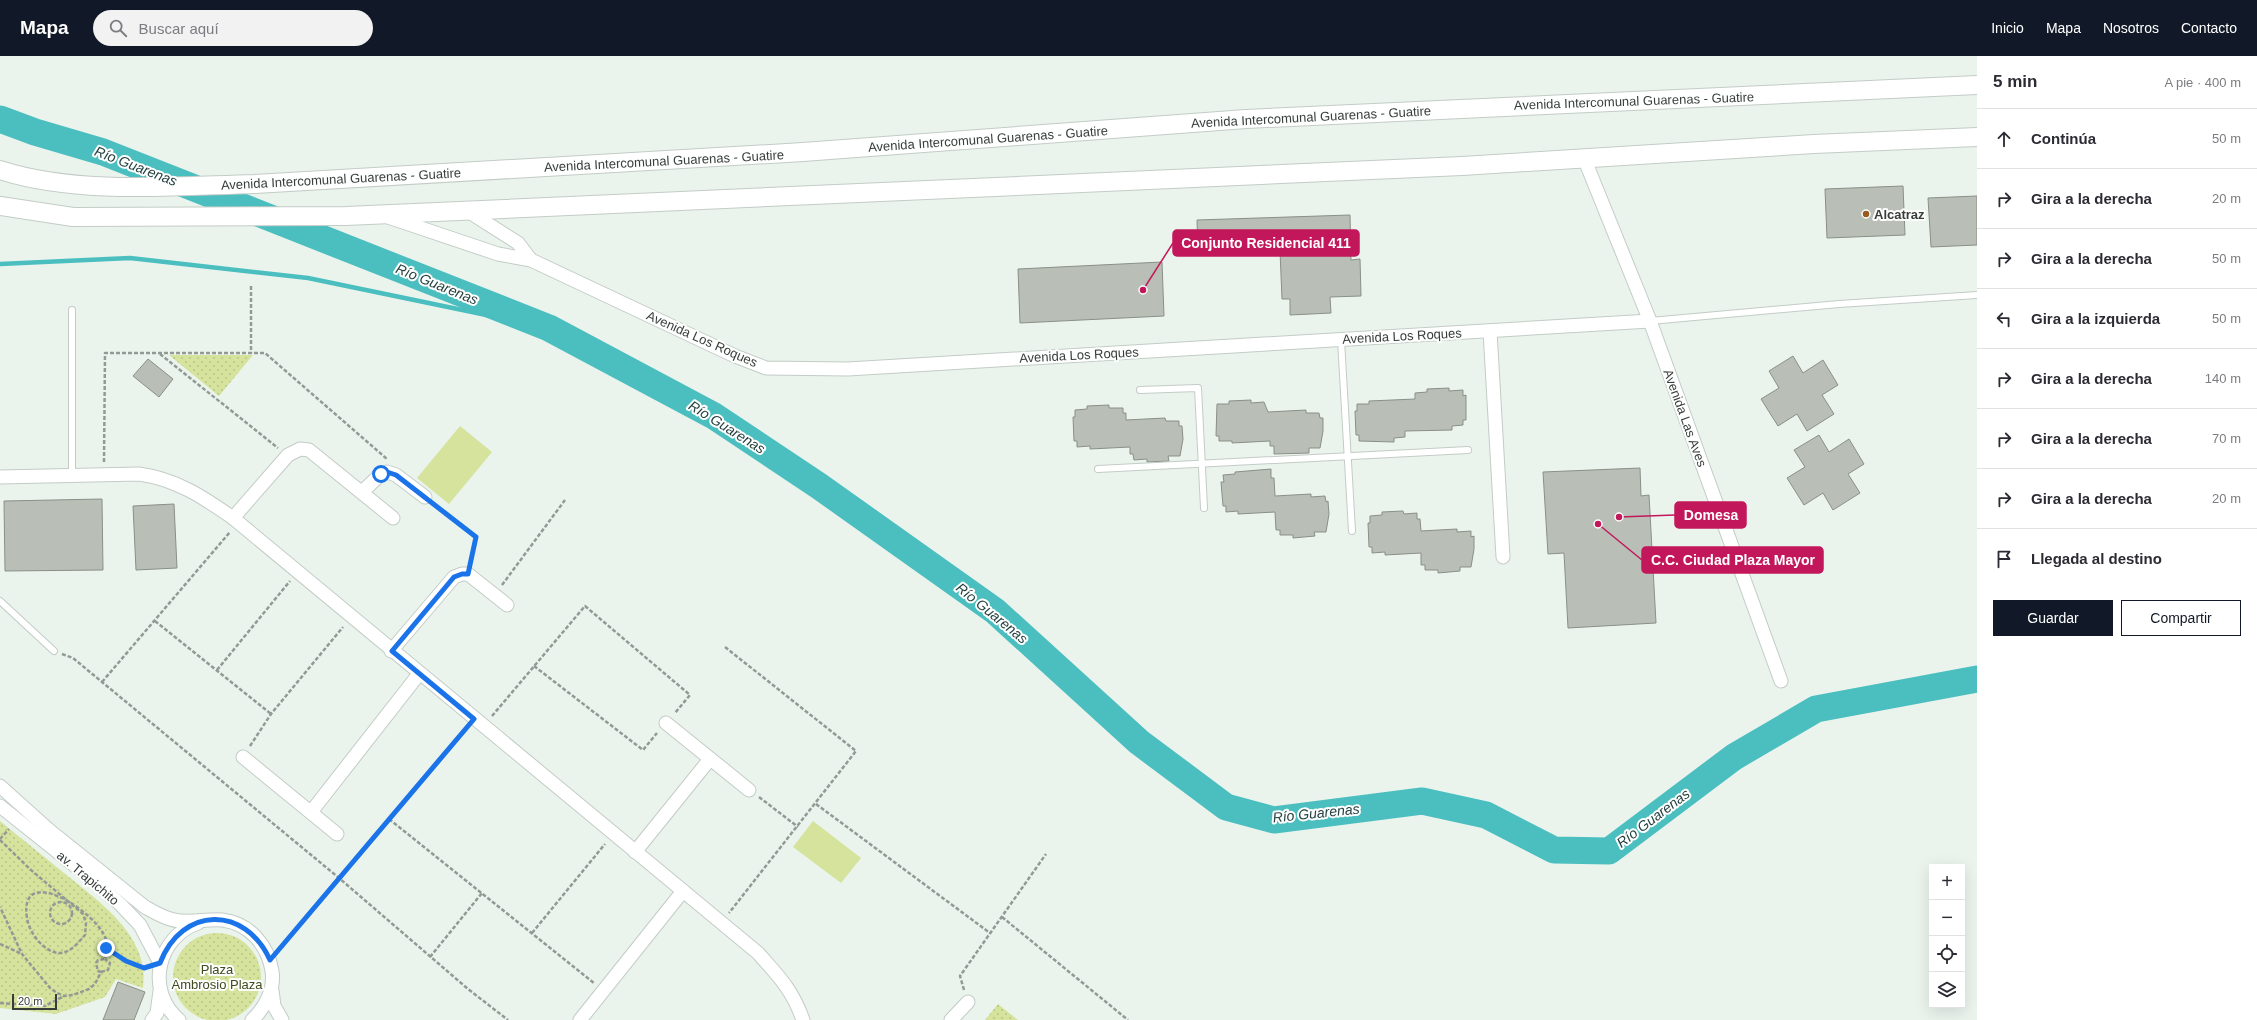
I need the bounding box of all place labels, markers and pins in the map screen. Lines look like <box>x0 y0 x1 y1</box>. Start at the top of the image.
place label: Alcatraz <box>1874 207 1925 222</box>
marker: Alcatraz <box>1861 209 1871 219</box>
callout: Conjunto Residencial 411 <box>1173 230 1359 256</box>
callout: Domesa <box>1675 502 1746 528</box>
callout: C.C. Ciudad Plaza Mayor <box>1642 547 1823 573</box>

